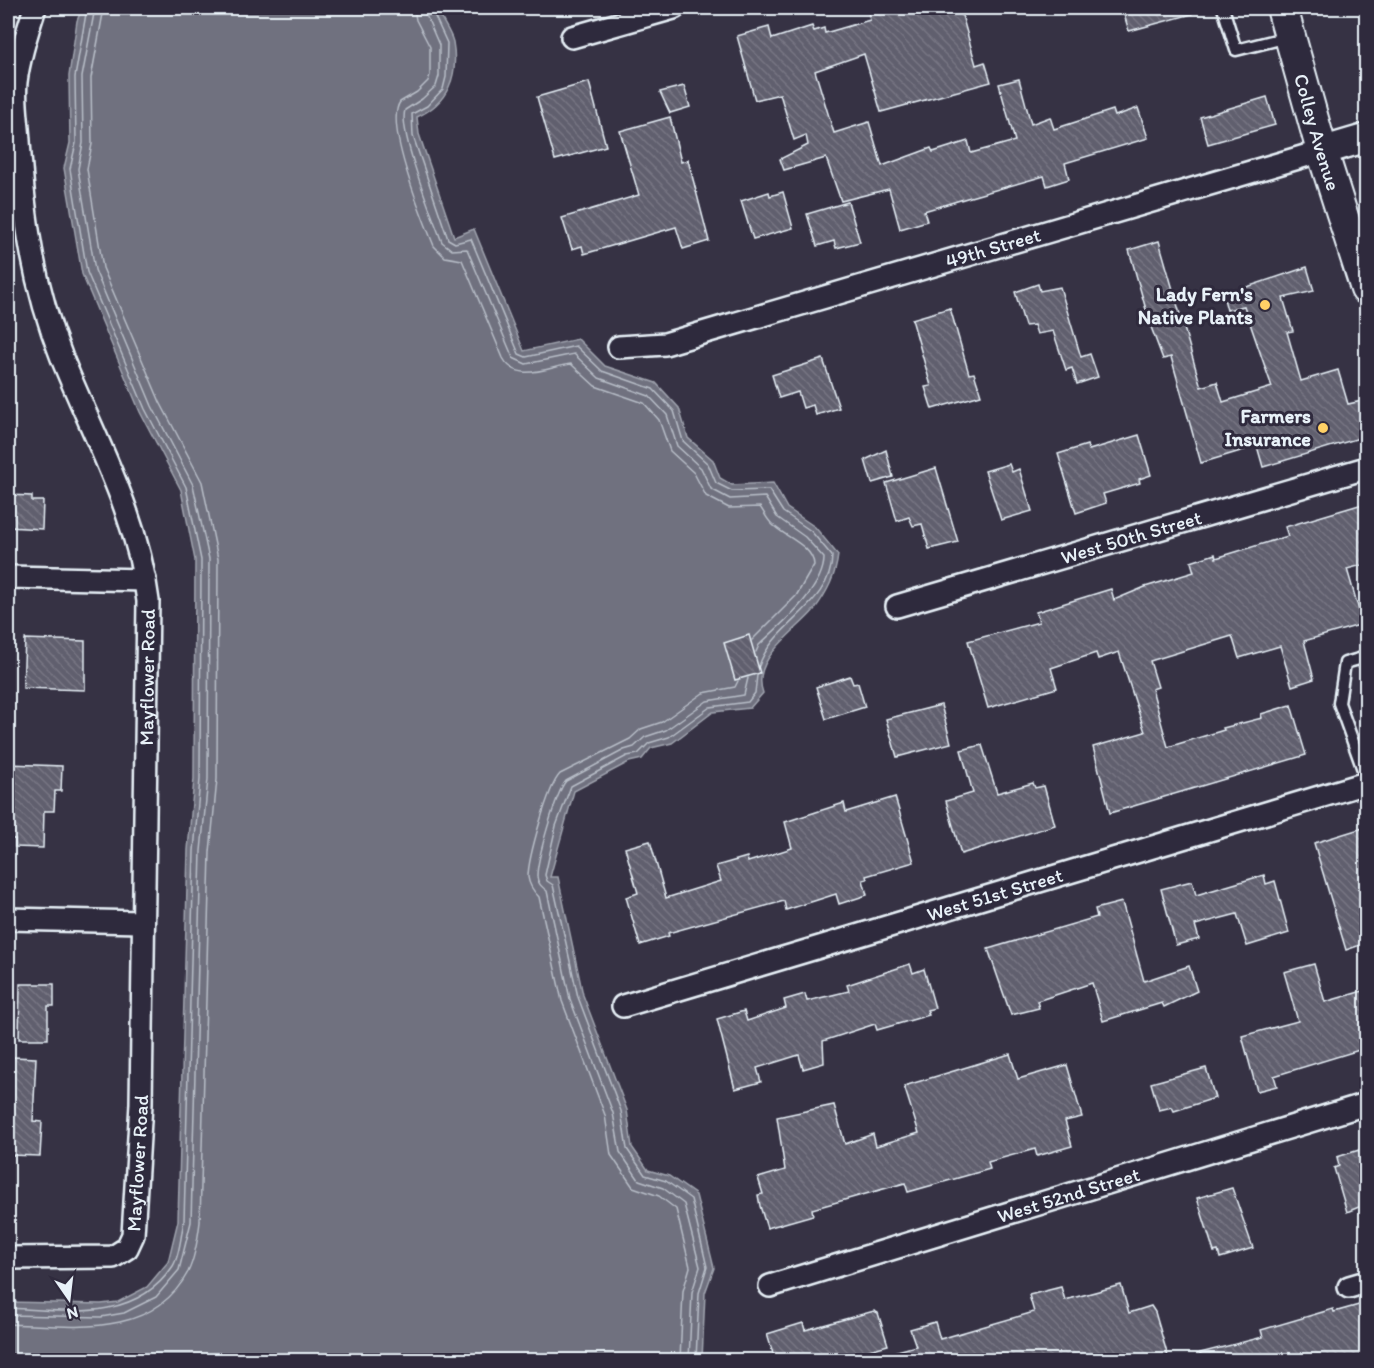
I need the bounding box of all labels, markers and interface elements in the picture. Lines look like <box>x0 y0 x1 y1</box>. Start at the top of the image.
street label: Colley Avenue <box>1289 71 1346 194</box>
street label: 49th Street <box>943 222 1044 273</box>
place label: Lady Fern's Native Plants <box>1138 282 1253 329</box>
marker: Lady Fern's Native Plants <box>1258 298 1272 312</box>
place label: Farmers Insurance <box>1224 404 1311 451</box>
marker: Farmers Insurance <box>1316 421 1330 435</box>
street label: West 50th Street <box>1058 505 1204 569</box>
street label: Mayflower Road <box>134 608 160 746</box>
street label: West 51st Street <box>924 863 1066 926</box>
street label: Mayflower Road <box>121 1094 153 1232</box>
street label: West 52nd Street <box>994 1162 1143 1228</box>
north arrow <box>39 1269 99 1329</box>
text: N <box>65 1303 80 1324</box>

